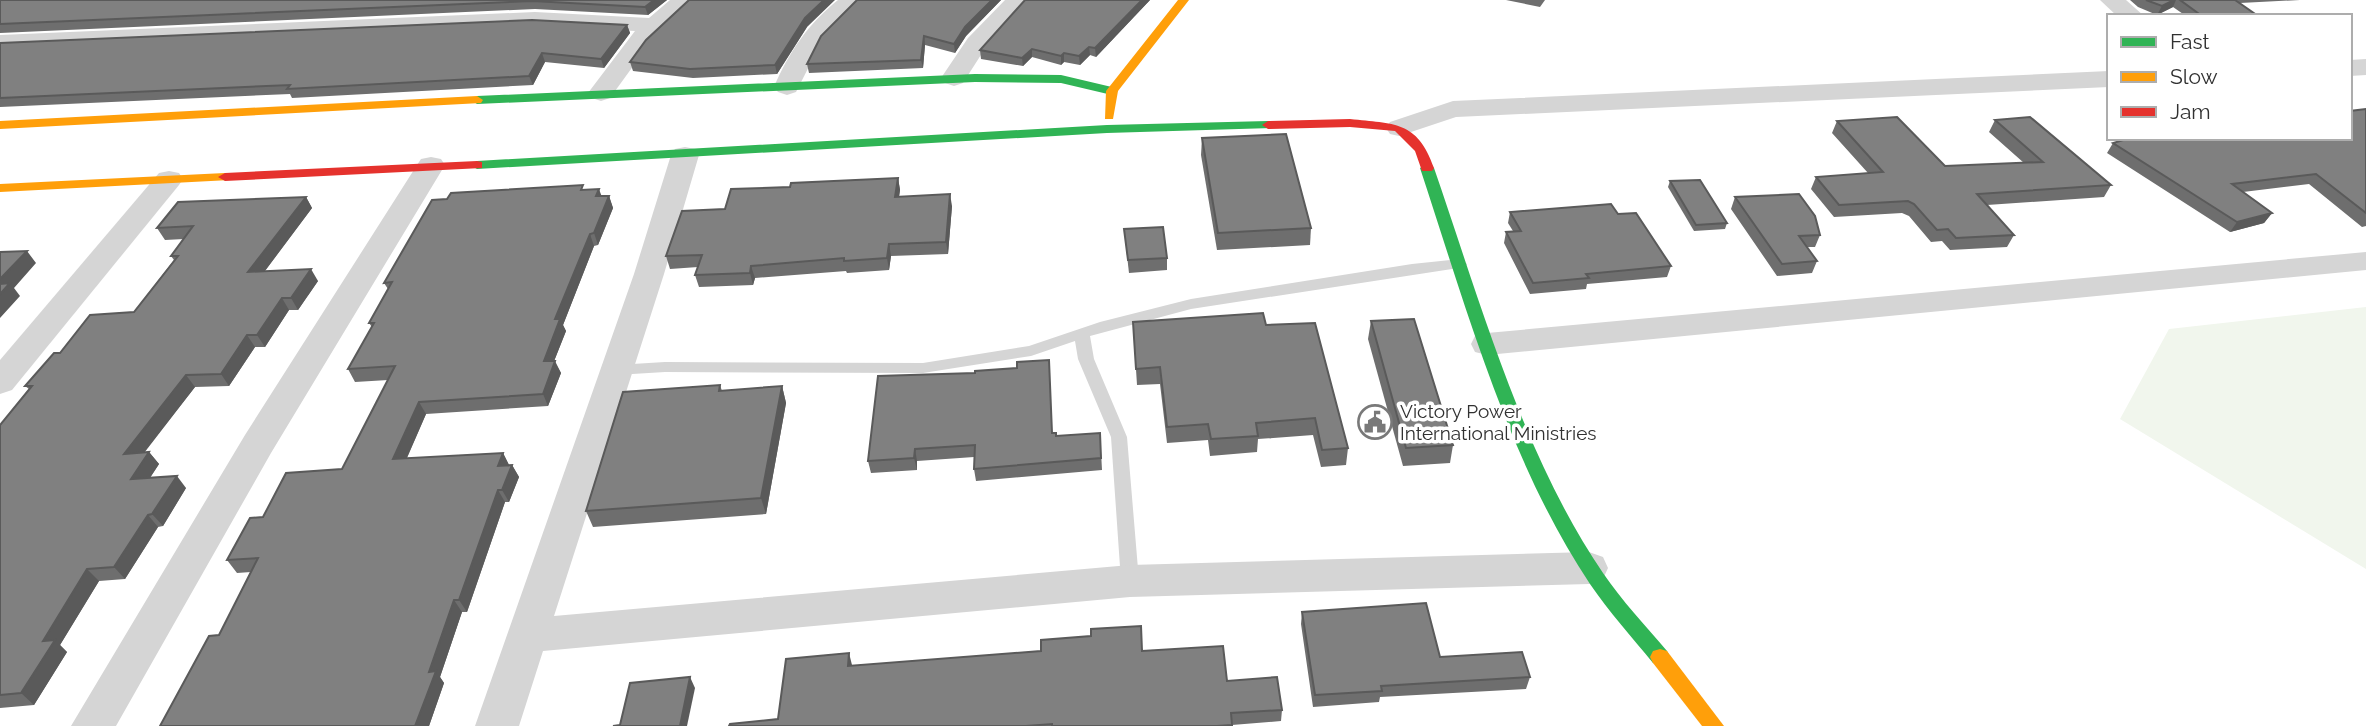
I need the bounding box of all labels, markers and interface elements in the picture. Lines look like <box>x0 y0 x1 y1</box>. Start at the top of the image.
legend <box>2107 14 2352 140</box>
text: Fast <box>2170 29 2210 54</box>
text: Slow <box>2170 64 2218 89</box>
text: Jam <box>2170 99 2211 124</box>
place label: Victory Power International Ministries <box>1400 400 1596 444</box>
public building icon: Victory Power International Ministries <box>1356 403 1394 441</box>

